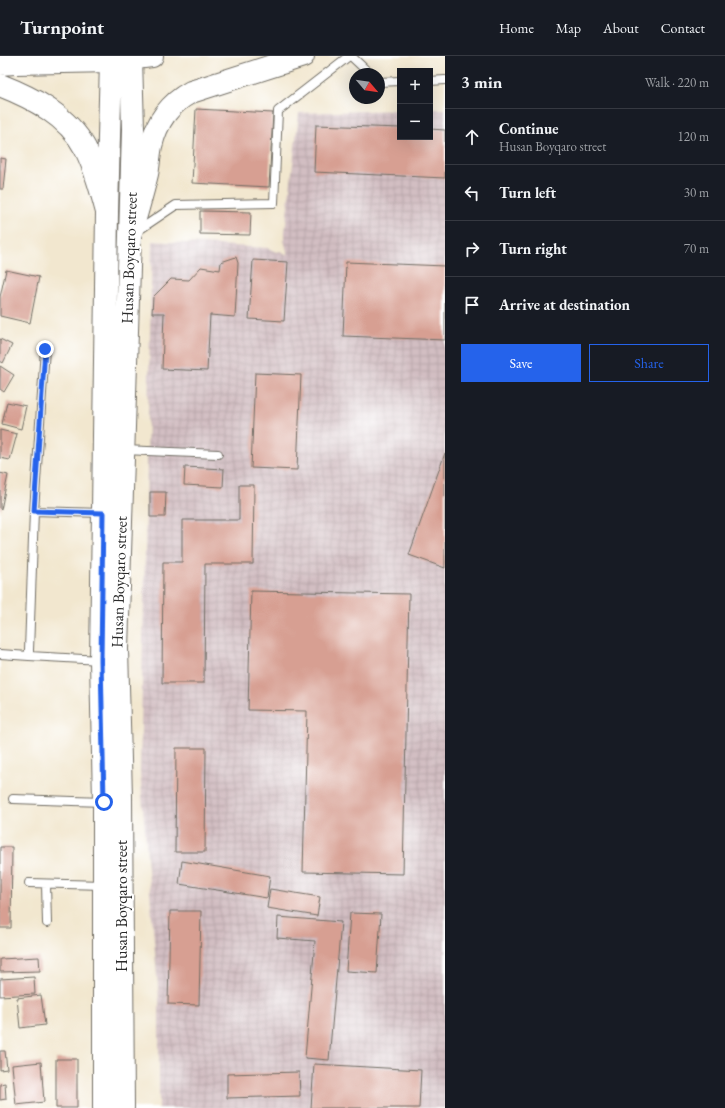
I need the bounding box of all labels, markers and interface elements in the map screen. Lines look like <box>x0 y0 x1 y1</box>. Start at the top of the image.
text: Turnpoint <box>20 15 104 40</box>
text: Home <box>499 19 534 37</box>
text: Map <box>556 19 581 37</box>
text: About <box>603 19 639 37</box>
text: Contact <box>661 19 705 37</box>
north arrow <box>349 68 385 104</box>
map controls <box>397 68 433 140</box>
button: + <box>397 68 433 104</box>
text: 3 min <box>461 71 502 93</box>
text: Walk · 220 m <box>645 74 709 91</box>
button: − <box>397 104 433 140</box>
text: Continue <box>499 119 559 138</box>
icon: ahead <box>461 126 483 148</box>
text: 120 m <box>678 128 709 145</box>
text: Husan Boyqaro street <box>499 138 606 155</box>
icon: left <box>461 182 483 204</box>
text: Turn left <box>499 183 556 202</box>
text: 30 m <box>684 184 709 201</box>
street label: Husan Boyqaro street <box>116 192 142 324</box>
icon: right <box>461 238 483 260</box>
text: Turn right <box>499 239 567 258</box>
text: 70 m <box>684 240 709 257</box>
icon: arrive <box>461 294 483 316</box>
text: Arrive at destination <box>499 295 630 314</box>
route end <box>36 340 54 358</box>
button: Save <box>461 344 581 382</box>
button: Share <box>589 344 709 382</box>
street label: Husan Boyqaro street <box>106 516 132 648</box>
route start <box>95 793 113 811</box>
street label: Husan Boyqaro street <box>111 840 132 972</box>

